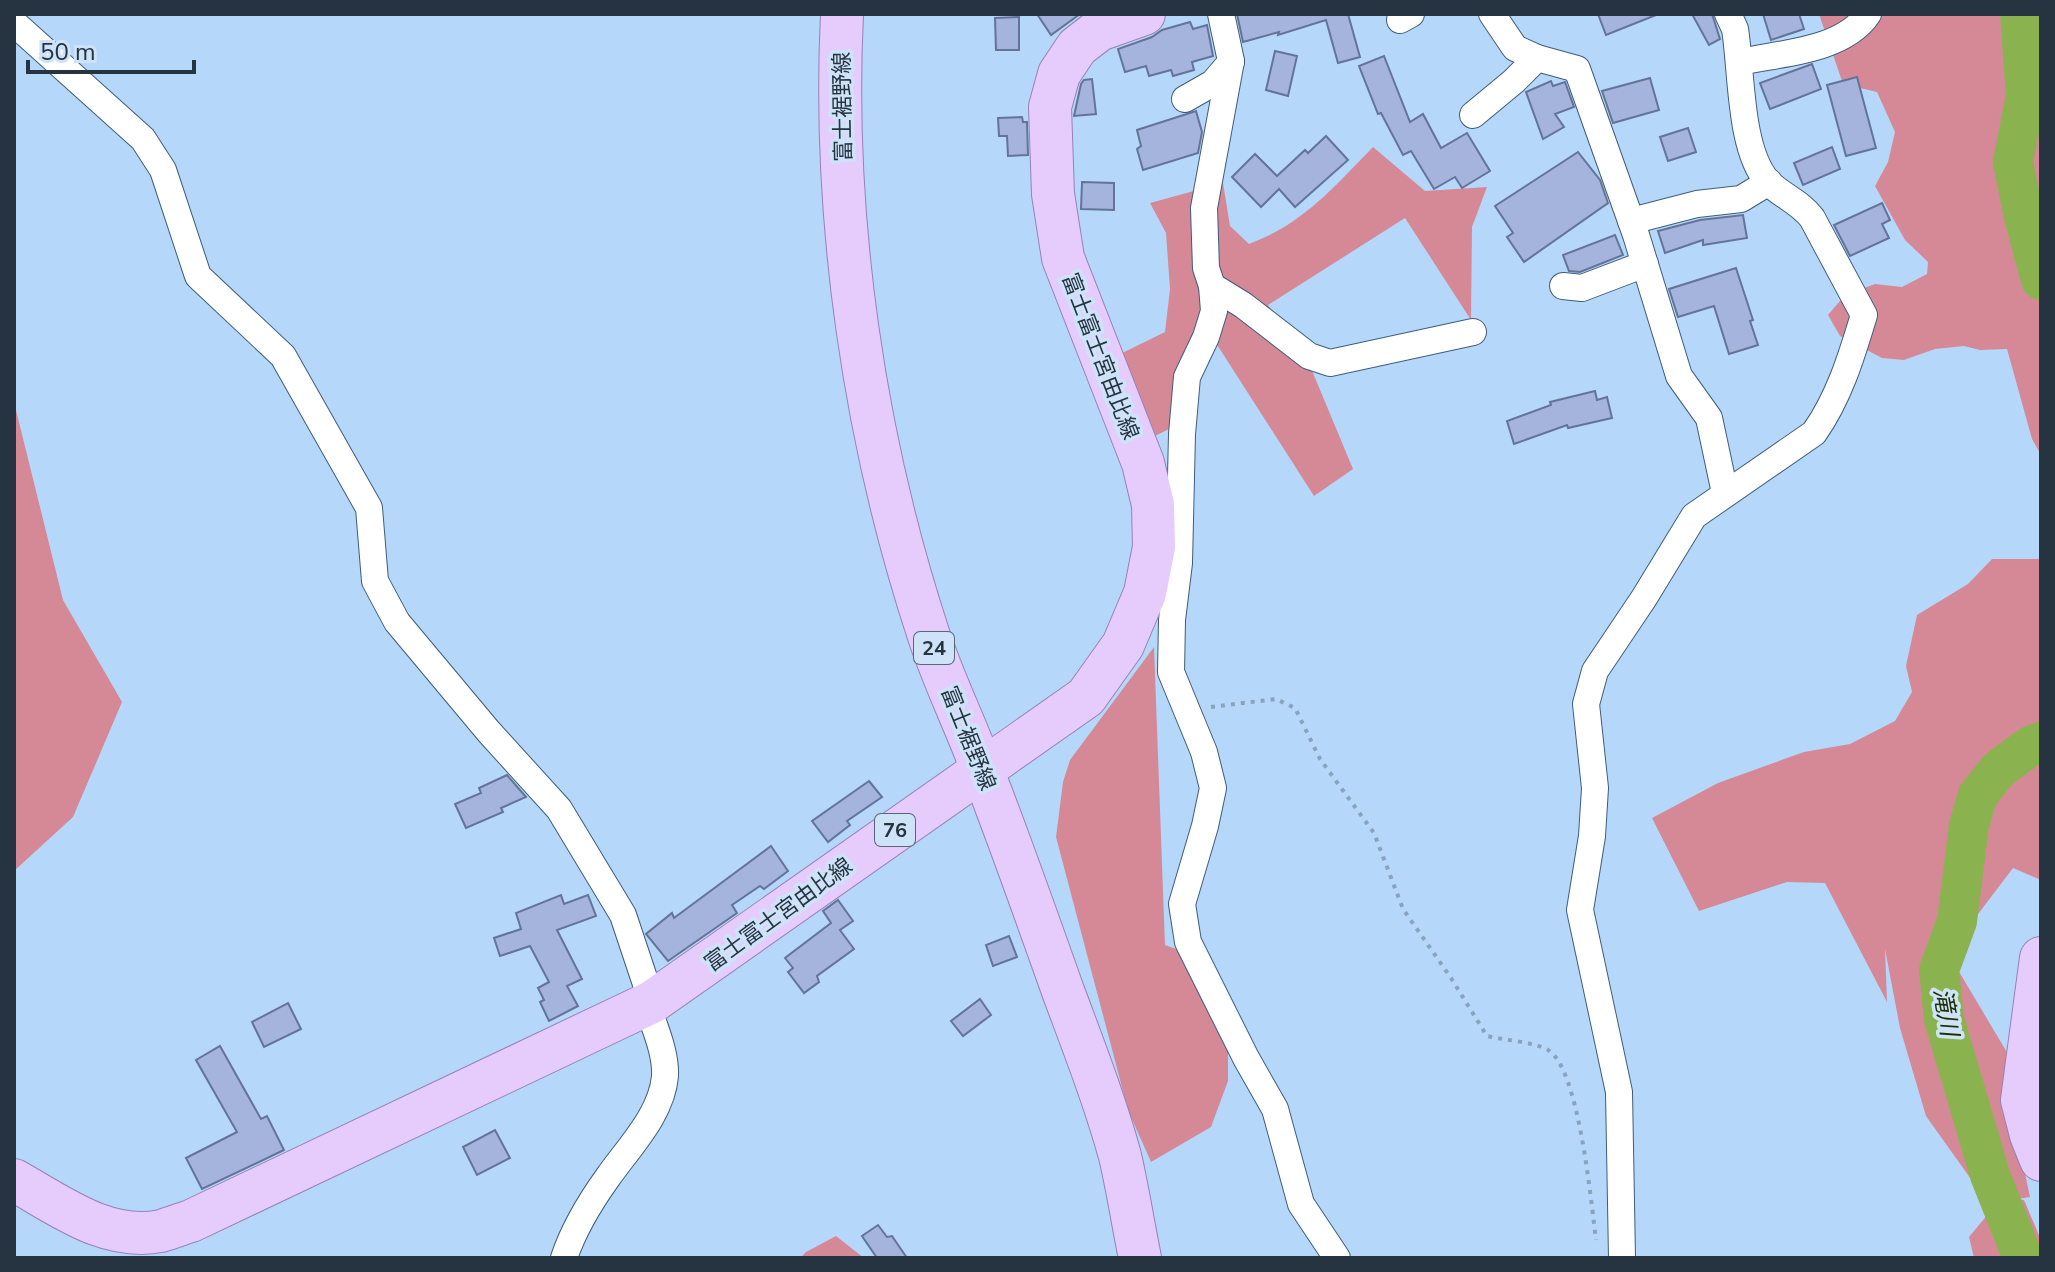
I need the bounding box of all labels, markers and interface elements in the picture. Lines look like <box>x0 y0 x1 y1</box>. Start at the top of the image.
scale bar <box>28 24 194 74</box>
text: 50 m <box>40 36 96 68</box>
street label: 富士裾野線 <box>827 52 859 162</box>
street label: 富士富士宮由比線 <box>1055 269 1146 444</box>
road number: 24 <box>914 632 954 664</box>
street label: 富士裾野線 <box>934 682 1003 795</box>
road number: 76 <box>875 814 915 846</box>
street label: 富士富士宮由比線 <box>699 851 859 979</box>
water label: 滝川 <box>1926 986 1966 1041</box>

